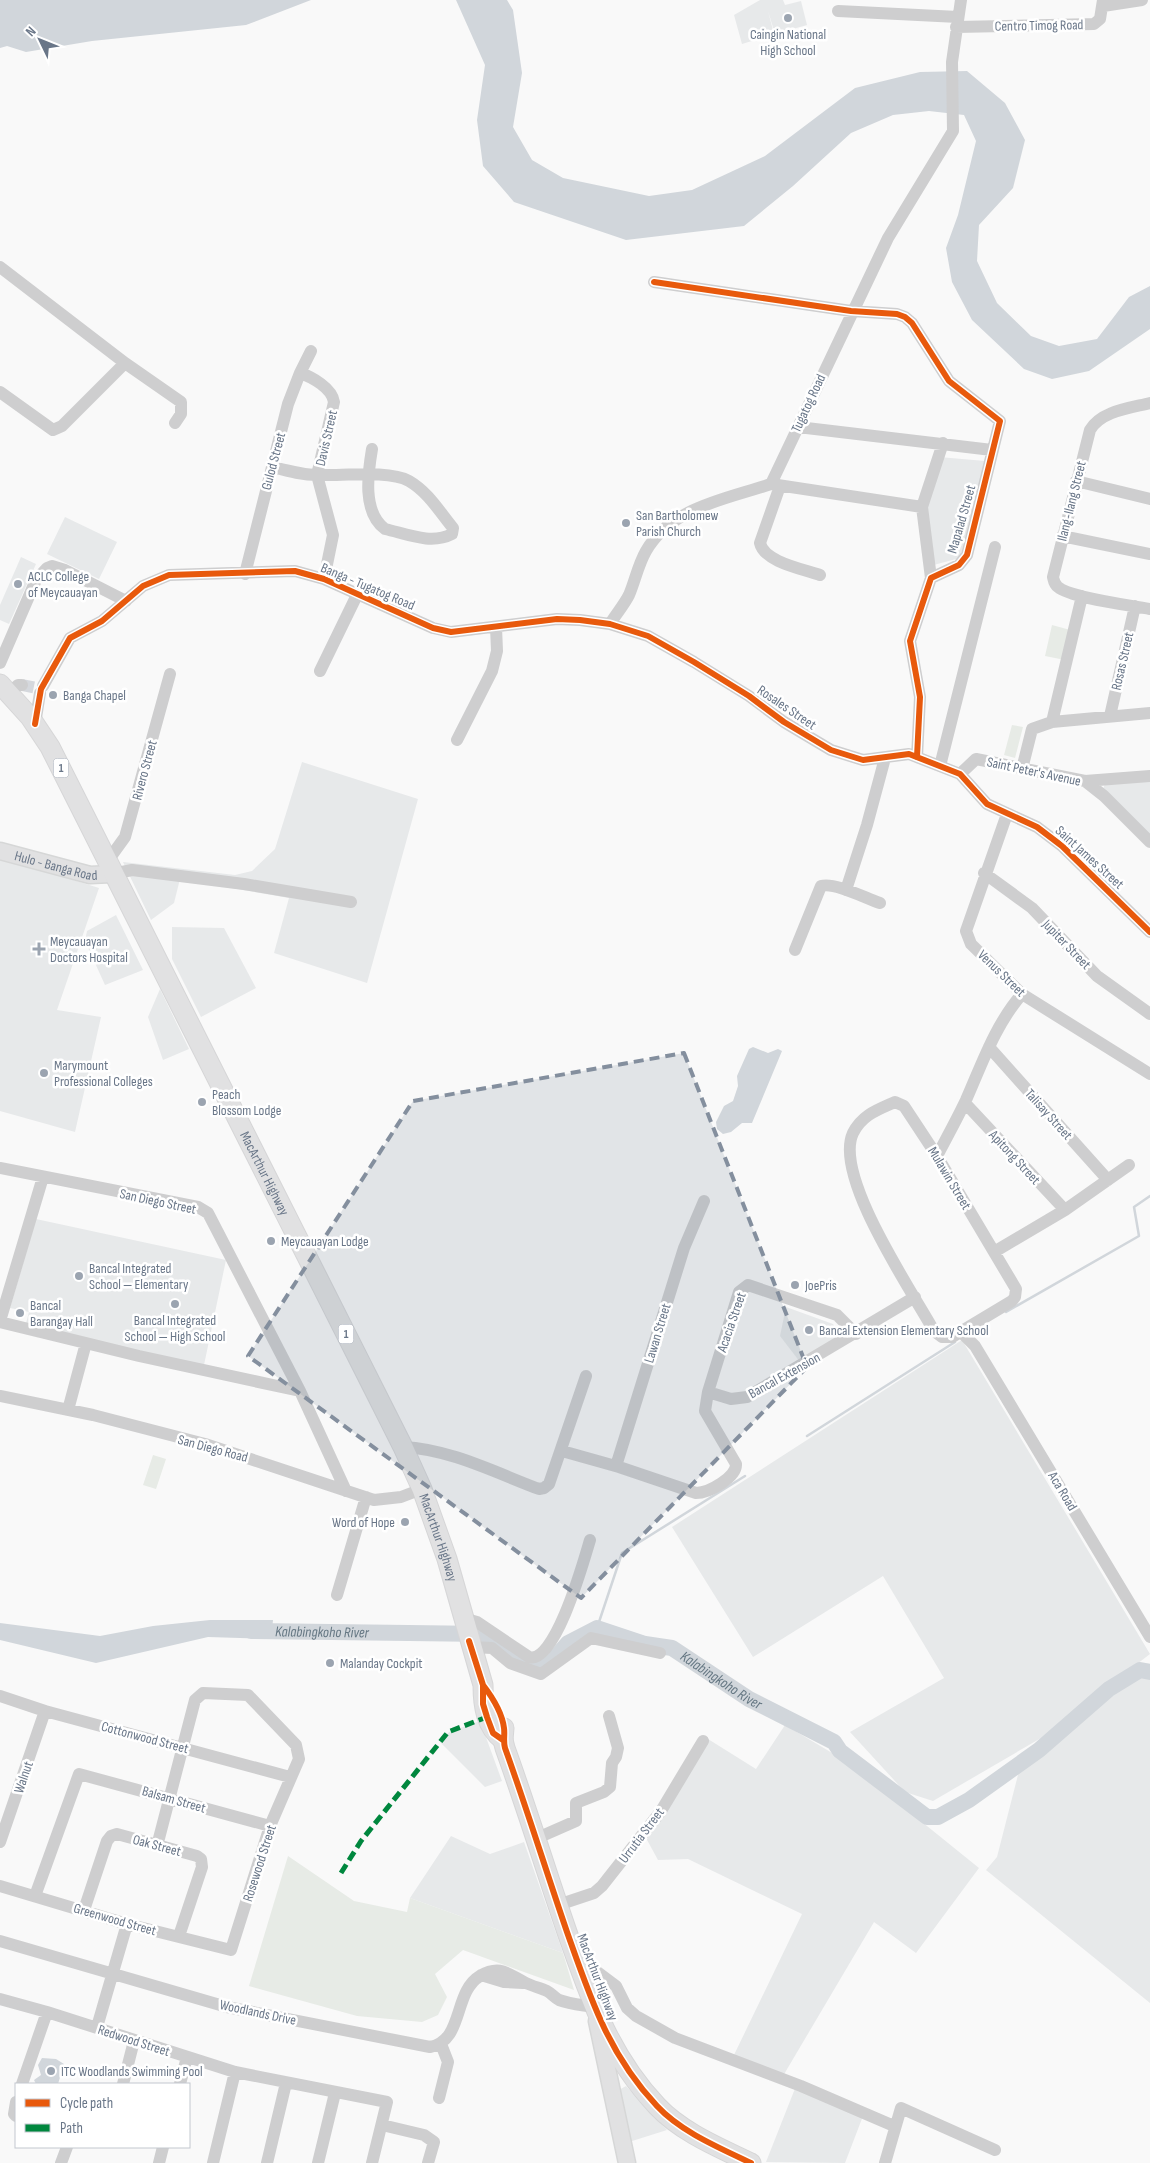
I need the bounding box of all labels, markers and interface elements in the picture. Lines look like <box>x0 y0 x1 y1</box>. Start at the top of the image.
marker: Caingin National High School <box>782 12 794 24</box>
north arrow <box>15 15 65 65</box>
street label: Centro Timog Road <box>995 16 1084 35</box>
text: N <box>22 23 40 40</box>
place label: Caingin National High School <box>750 26 826 59</box>
street label: Tugatog Road <box>788 371 829 435</box>
street label: Davis Street <box>312 408 341 468</box>
street label: Gulod Street <box>258 430 289 492</box>
street label: Ilang-Ilang Street <box>1053 459 1090 543</box>
street label: Mapalad Street <box>944 483 979 555</box>
place label: San Bartholomew Parish Church <box>636 507 719 540</box>
marker: San Bartholomew Parish Church <box>620 517 632 529</box>
street label: Banga - Tugatog Road <box>318 559 417 614</box>
place label: ACLC College of Meycauayan <box>27 568 98 601</box>
marker: ACLC College of Meycauayan <box>12 578 24 590</box>
street label: Rosas Street <box>1108 630 1137 692</box>
street label: Rosales Street <box>754 681 819 733</box>
place label: Banga Chapel <box>63 687 126 704</box>
marker: Banga Chapel <box>47 689 59 701</box>
street label: Rivero Street <box>128 738 161 802</box>
street label: Saint Peter's Avenue <box>985 753 1082 790</box>
road number: 1 <box>54 758 68 778</box>
street label: Saint James Street <box>1052 822 1127 893</box>
street label: Hulo - Banga Road <box>13 847 98 884</box>
street label: Jupiter Street <box>1038 915 1095 973</box>
place label: Meycauayan Doctors Hospital <box>50 933 128 966</box>
marker: Meycauayan Doctors Hospital <box>32 942 46 956</box>
street label: Venus Street <box>974 946 1029 1000</box>
place label: Marymount Professional Colleges <box>54 1057 153 1090</box>
marker: Marymount Professional Colleges <box>38 1067 50 1079</box>
street label: Talisay Street <box>1021 1085 1076 1143</box>
place label: Peach Blossom Lodge <box>212 1086 281 1119</box>
marker: Peach Blossom Lodge <box>196 1096 208 1108</box>
street label: Apitong Street <box>985 1126 1044 1188</box>
street label: MacArthur Highway <box>236 1129 293 1219</box>
street label: Mulawin Street <box>924 1144 975 1213</box>
street label: San Diego Street <box>118 1185 198 1218</box>
place label: Meycauayan Lodge <box>281 1233 369 1250</box>
marker: Meycauayan Lodge <box>265 1235 277 1247</box>
place label: Bancal Integrated School — Elementary <box>89 1260 189 1293</box>
marker: Bancal Integrated School — Elementary <box>73 1270 85 1282</box>
place label: JoePris <box>804 1277 837 1294</box>
marker: JoePris <box>789 1279 801 1291</box>
street label: Acacia Street <box>713 1290 750 1355</box>
place label: Bancal Barangay Hall <box>30 1297 93 1330</box>
marker: Bancal Integrated School — High School <box>169 1298 181 1310</box>
street label: Lawan Street <box>640 1301 675 1365</box>
marker: Bancal Barangay Hall <box>14 1307 26 1319</box>
place label: Bancal Integrated School — High School <box>125 1312 225 1345</box>
place label: Bancal Extension Elementary School <box>819 1322 989 1339</box>
marker: Bancal Extension Elementary School <box>803 1324 815 1336</box>
road number: 1 <box>338 1325 354 1344</box>
street label: Bancal Extension <box>745 1349 823 1402</box>
street label: San Diego Road <box>176 1431 250 1466</box>
street label: Aca Road <box>1044 1468 1081 1514</box>
street label: MacArthur Highway <box>415 1491 461 1584</box>
place label: Word of Hope <box>332 1514 395 1531</box>
marker: Word of Hope <box>399 1516 411 1528</box>
water label: Kalabingkoho River <box>275 1622 370 1643</box>
water label: Kalabingkoho River <box>677 1647 766 1714</box>
place label: Malanday Cockpit <box>340 1655 423 1672</box>
marker: Malanday Cockpit <box>324 1657 336 1669</box>
street label: Cottonwood Street <box>99 1718 190 1757</box>
street label: Walnut <box>10 1759 37 1795</box>
street label: Balsam Street <box>140 1782 208 1817</box>
street label: Urrutia Street <box>615 1804 668 1866</box>
street label: Rosewood Street <box>239 1823 280 1904</box>
street label: Oak Street <box>131 1831 183 1860</box>
street label: Greenwood Street <box>72 1900 158 1939</box>
street label: MacArthur Highway <box>573 1931 622 2024</box>
street label: Woodlands Drive <box>218 1996 298 2029</box>
street label: Redwood Street <box>96 2021 172 2060</box>
place label: ITC Woodlands Swimming Pool <box>61 2063 203 2080</box>
marker: ITC Woodlands Swimming Pool <box>45 2065 57 2077</box>
legend <box>15 2083 190 2148</box>
text: Cycle path <box>60 2094 113 2113</box>
text: Path <box>60 2119 83 2138</box>

